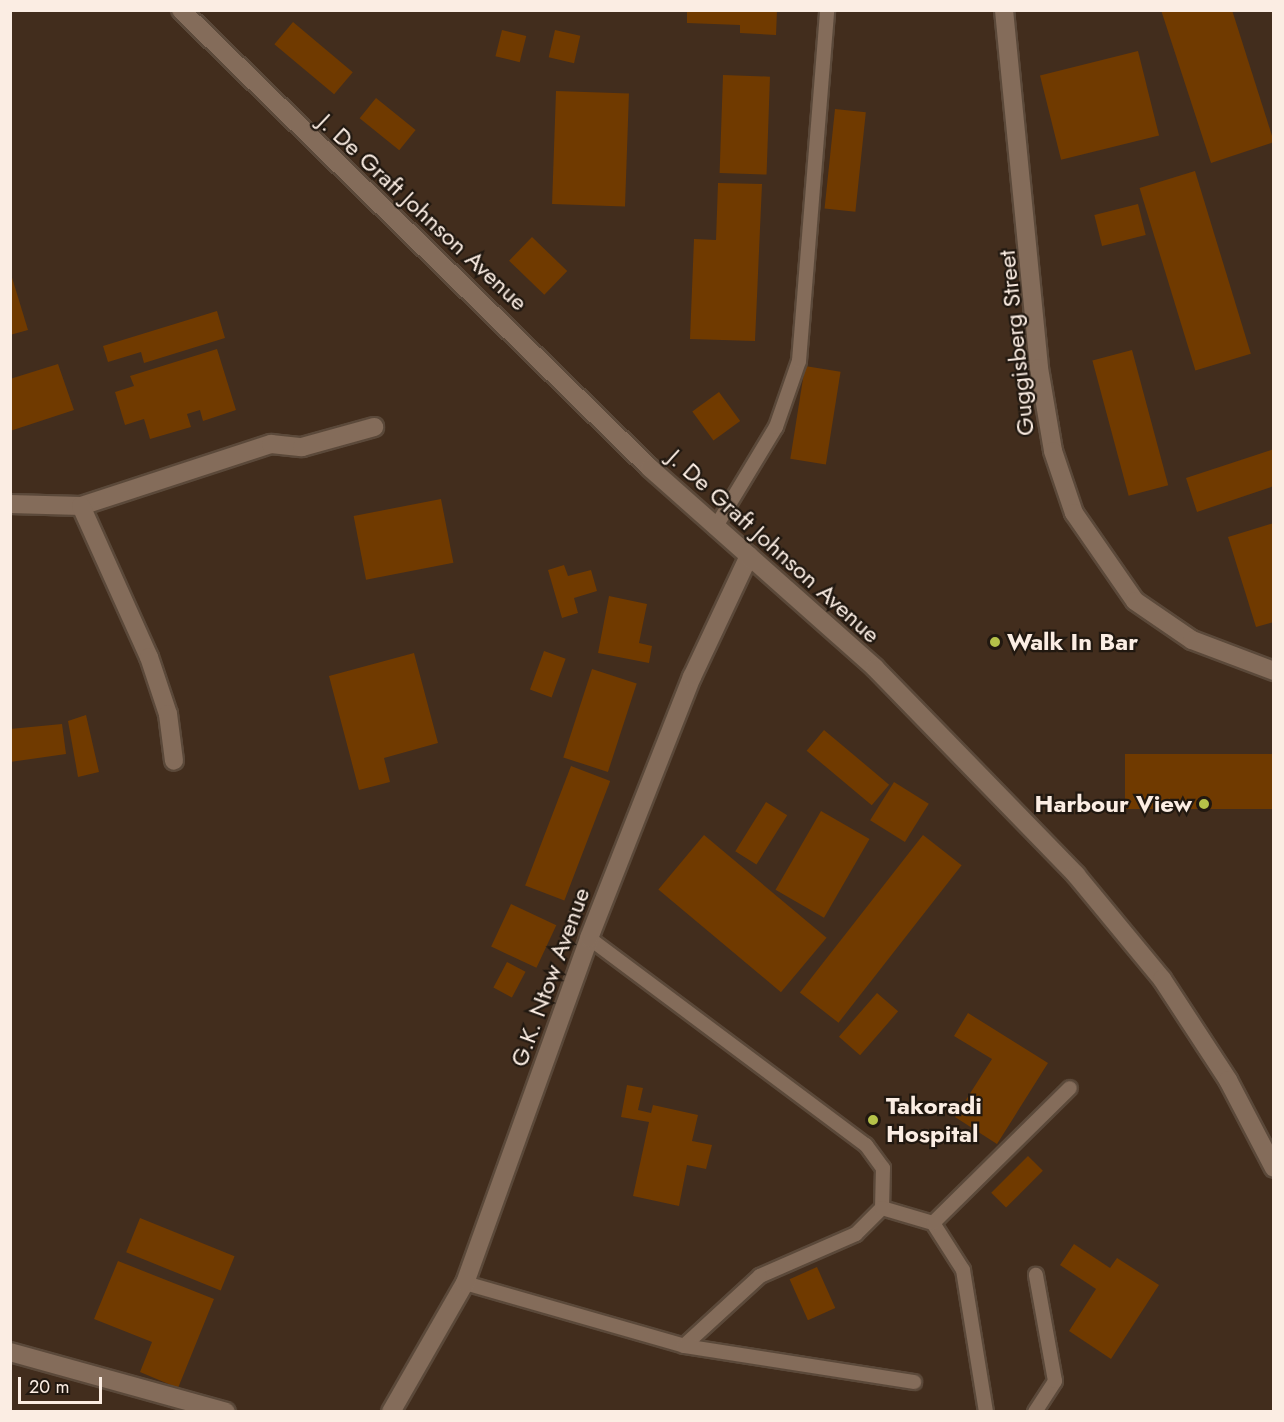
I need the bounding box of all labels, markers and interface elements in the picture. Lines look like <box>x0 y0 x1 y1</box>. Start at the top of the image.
street label: J. De Graft Johnson Avenue <box>312 107 534 317</box>
street label: Guggisberg Street <box>992 249 1040 437</box>
street label: J. De Graft Johnson Avenue <box>662 443 886 649</box>
place label: Walk In Bar <box>1007 628 1138 656</box>
marker: Walk In Bar <box>988 635 1002 649</box>
place label: Harbour View <box>1035 790 1192 818</box>
marker: Harbour View <box>1197 797 1211 811</box>
street label: G.K. Ntow Avenue <box>504 884 596 1070</box>
place label: Takoradi Hospital <box>886 1092 982 1148</box>
marker: Takoradi Hospital <box>864 1111 882 1129</box>
scale bar <box>21 1365 105 1403</box>
text: 20 m <box>29 1374 69 1400</box>

